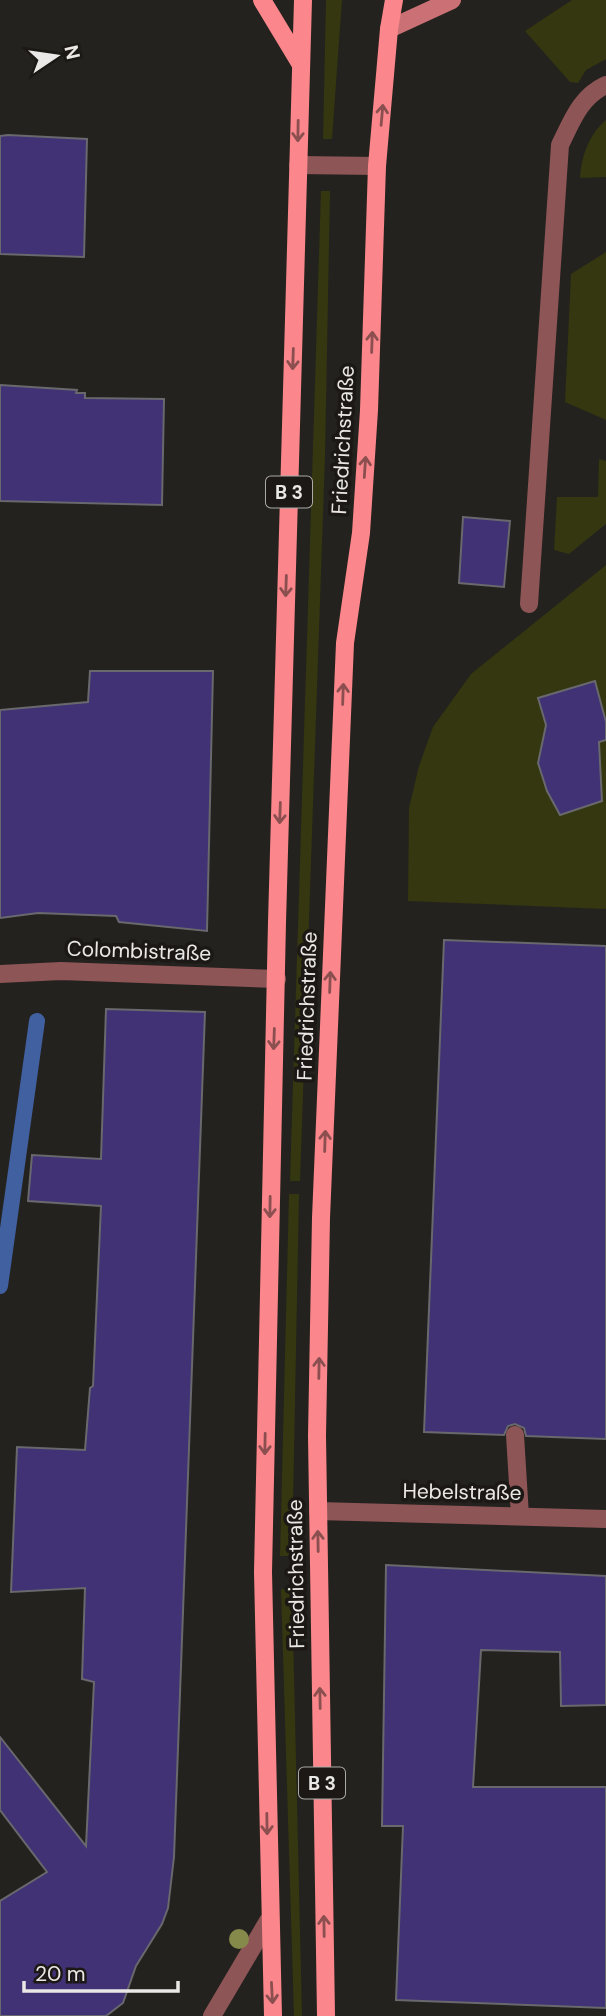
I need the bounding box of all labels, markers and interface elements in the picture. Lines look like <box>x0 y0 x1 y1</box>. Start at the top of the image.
north arrow <box>21 21 91 91</box>
text: N <box>58 43 86 62</box>
one-way arrow <box>375 104 388 126</box>
one-way arrow <box>292 119 305 142</box>
one-way arrow <box>365 331 378 354</box>
one-way arrow <box>286 347 299 370</box>
street label: Friedrichstraße <box>325 365 361 515</box>
one-way arrow <box>359 457 372 479</box>
road number: B 3 <box>266 477 312 508</box>
one-way arrow <box>279 574 293 597</box>
one-way arrow <box>336 682 349 705</box>
one-way arrow <box>273 802 286 825</box>
street label: Friedrichstraße <box>290 931 324 1081</box>
street label: Colombistraße <box>66 934 212 968</box>
one-way arrow <box>324 971 337 994</box>
one-way arrow <box>268 1027 281 1050</box>
one-way arrow <box>318 1129 331 1152</box>
one-way arrow <box>263 1195 276 1218</box>
one-way arrow <box>312 1357 325 1380</box>
one-way arrow <box>258 1432 272 1455</box>
street label: Hebelstraße <box>402 1477 522 1507</box>
street label: Friedrichstraße <box>281 1499 311 1649</box>
one-way arrow <box>311 1530 325 1553</box>
one-way arrow <box>314 1687 327 1710</box>
road number: B 3 <box>299 1768 345 1798</box>
one-way arrow <box>260 1812 273 1835</box>
one-way arrow <box>317 1914 331 1937</box>
scale bar <box>24 1950 178 1994</box>
text: 20 m <box>35 1960 86 1988</box>
one-way arrow <box>265 1981 278 2004</box>

